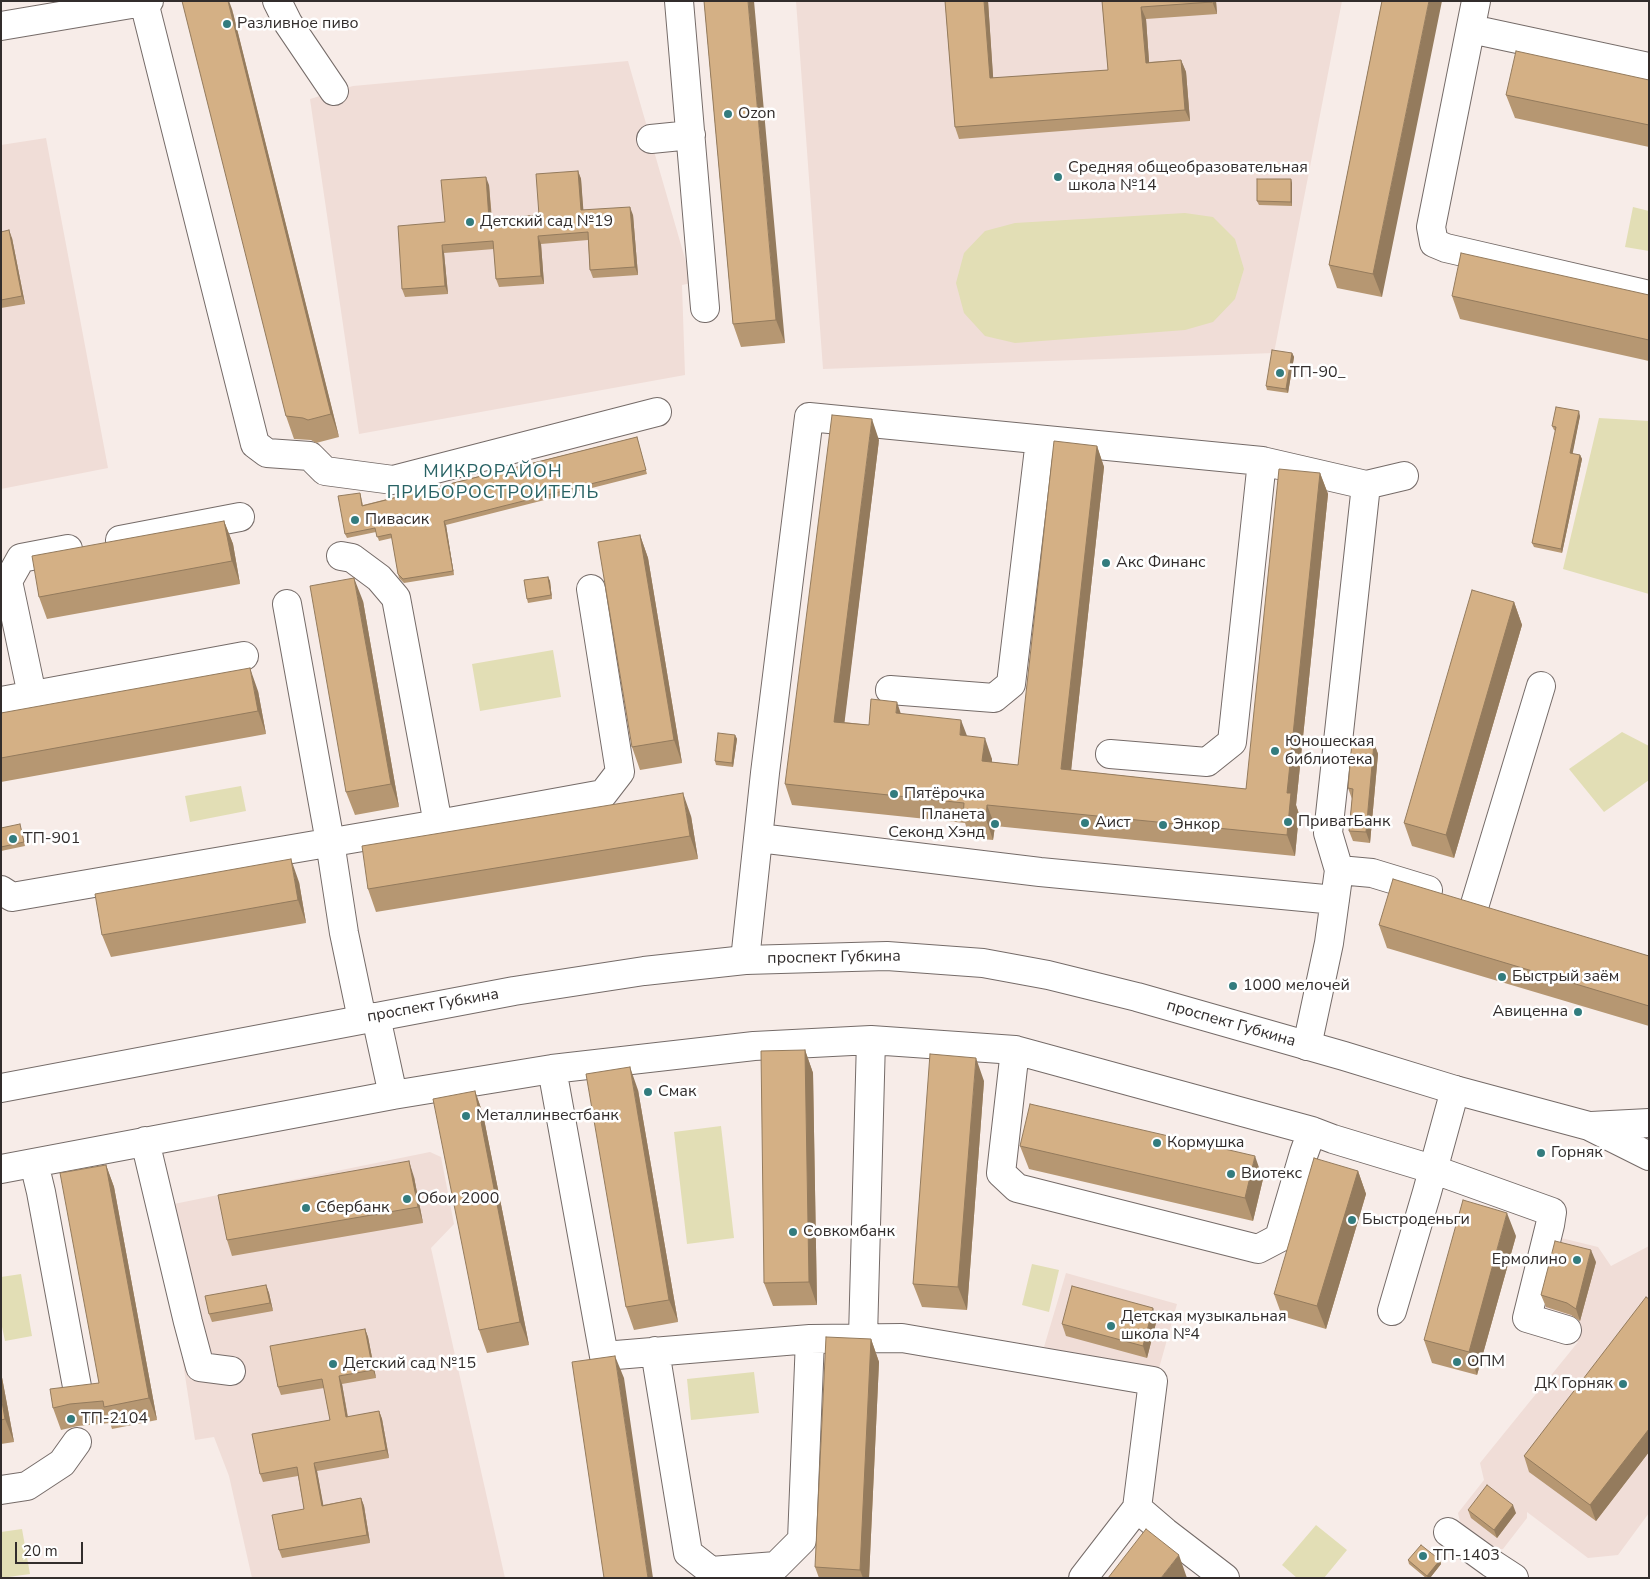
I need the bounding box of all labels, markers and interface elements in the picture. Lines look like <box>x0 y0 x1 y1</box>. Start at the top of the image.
place label: Разливное пиво <box>237 14 359 34</box>
marker: Разливное пиво <box>221 18 233 30</box>
place label: Ozon <box>738 104 776 124</box>
marker: Ozon <box>722 108 734 120</box>
place label: Средняя общеобразовательная школа №14 <box>1068 158 1308 196</box>
marker: Средняя общеобразовательная школа №14 <box>1052 171 1064 183</box>
place label: Детский сад №19 <box>480 212 613 232</box>
marker: Детский сад №19 <box>464 216 476 228</box>
place label: ТП-90_ <box>1290 363 1346 383</box>
marker: ТП-90_ <box>1274 367 1286 379</box>
district label: МИКРОРАЙОН ПРИБОРОСТРОИТЕЛЬ <box>385 462 601 504</box>
place label: Пивасик <box>365 510 429 530</box>
marker: Пивасик <box>349 514 361 526</box>
place label: Акс Финанс <box>1116 553 1206 573</box>
marker: Акс Финанс <box>1100 557 1112 569</box>
place label: Юношеская библиотека <box>1285 732 1374 770</box>
marker: Юношеская библиотека <box>1269 745 1281 757</box>
place label: Пятёрочка <box>904 784 985 804</box>
marker: Пятёрочка <box>888 788 900 800</box>
place label: Планета Секонд Хэнд <box>888 805 985 843</box>
place label: ПриватБанк <box>1298 812 1390 832</box>
place label: Аист <box>1095 813 1131 833</box>
place label: Энкор <box>1173 815 1220 835</box>
marker: ПриватБанк <box>1282 816 1294 828</box>
marker: Аист <box>1079 817 1091 829</box>
marker: Планета Секонд Хэнд <box>989 818 1001 830</box>
marker: Энкор <box>1157 819 1169 831</box>
place label: ТП-901 <box>23 829 80 849</box>
marker: ТП-901 <box>7 833 19 845</box>
street label: проспект Губкина <box>767 947 901 969</box>
place label: Быстрый заём <box>1512 967 1619 987</box>
marker: Быстрый заём <box>1496 971 1508 983</box>
place label: 1000 мелочей <box>1243 976 1350 996</box>
marker: 1000 мелочей <box>1227 980 1239 992</box>
street label: проспект Губкина <box>366 985 500 1027</box>
street label: проспект Губкина <box>1164 996 1298 1052</box>
place label: Авиценна <box>1493 1002 1568 1022</box>
marker: Авиценна <box>1572 1006 1584 1018</box>
place label: Смак <box>658 1082 696 1102</box>
marker: Смак <box>642 1086 654 1098</box>
place label: Металлинвестбанк <box>476 1106 619 1126</box>
marker: Металлинвестбанк <box>460 1110 472 1122</box>
place label: Кормушка <box>1167 1133 1244 1153</box>
marker: Кормушка <box>1151 1137 1163 1149</box>
place label: Горняк <box>1551 1143 1603 1163</box>
marker: Горняк <box>1535 1147 1547 1159</box>
place label: Виотекс <box>1241 1164 1302 1184</box>
marker: Виотекс <box>1225 1168 1237 1180</box>
place label: Обои 2000 <box>417 1189 499 1209</box>
marker: Обои 2000 <box>401 1193 413 1205</box>
place label: Сбербанк <box>316 1198 389 1218</box>
marker: Сбербанк <box>300 1202 312 1214</box>
place label: Быстроденьги <box>1362 1210 1470 1230</box>
marker: Быстроденьги <box>1346 1214 1358 1226</box>
place label: Совкомбанк <box>803 1222 895 1242</box>
marker: Совкомбанк <box>787 1226 799 1238</box>
place label: Ермолино <box>1492 1250 1567 1270</box>
marker: Ермолино <box>1571 1254 1583 1266</box>
place label: Детская музыкальная школа №4 <box>1121 1307 1287 1345</box>
marker: Детская музыкальная школа №4 <box>1105 1320 1117 1332</box>
place label: ОПМ <box>1467 1352 1505 1372</box>
place label: Детский сад №15 <box>343 1354 476 1374</box>
marker: ОПМ <box>1451 1356 1463 1368</box>
marker: Детский сад №15 <box>327 1358 339 1370</box>
place label: ДК Горняк <box>1534 1374 1613 1394</box>
marker: ДК Горняк <box>1617 1378 1629 1390</box>
place label: ТП-2104 <box>81 1409 148 1429</box>
marker: ТП-2104 <box>65 1413 77 1425</box>
scale bar <box>18 1532 85 1564</box>
text: 20 m <box>23 1541 58 1561</box>
place label: ТП-1403 <box>1433 1546 1500 1566</box>
marker: ТП-1403 <box>1417 1550 1429 1562</box>

